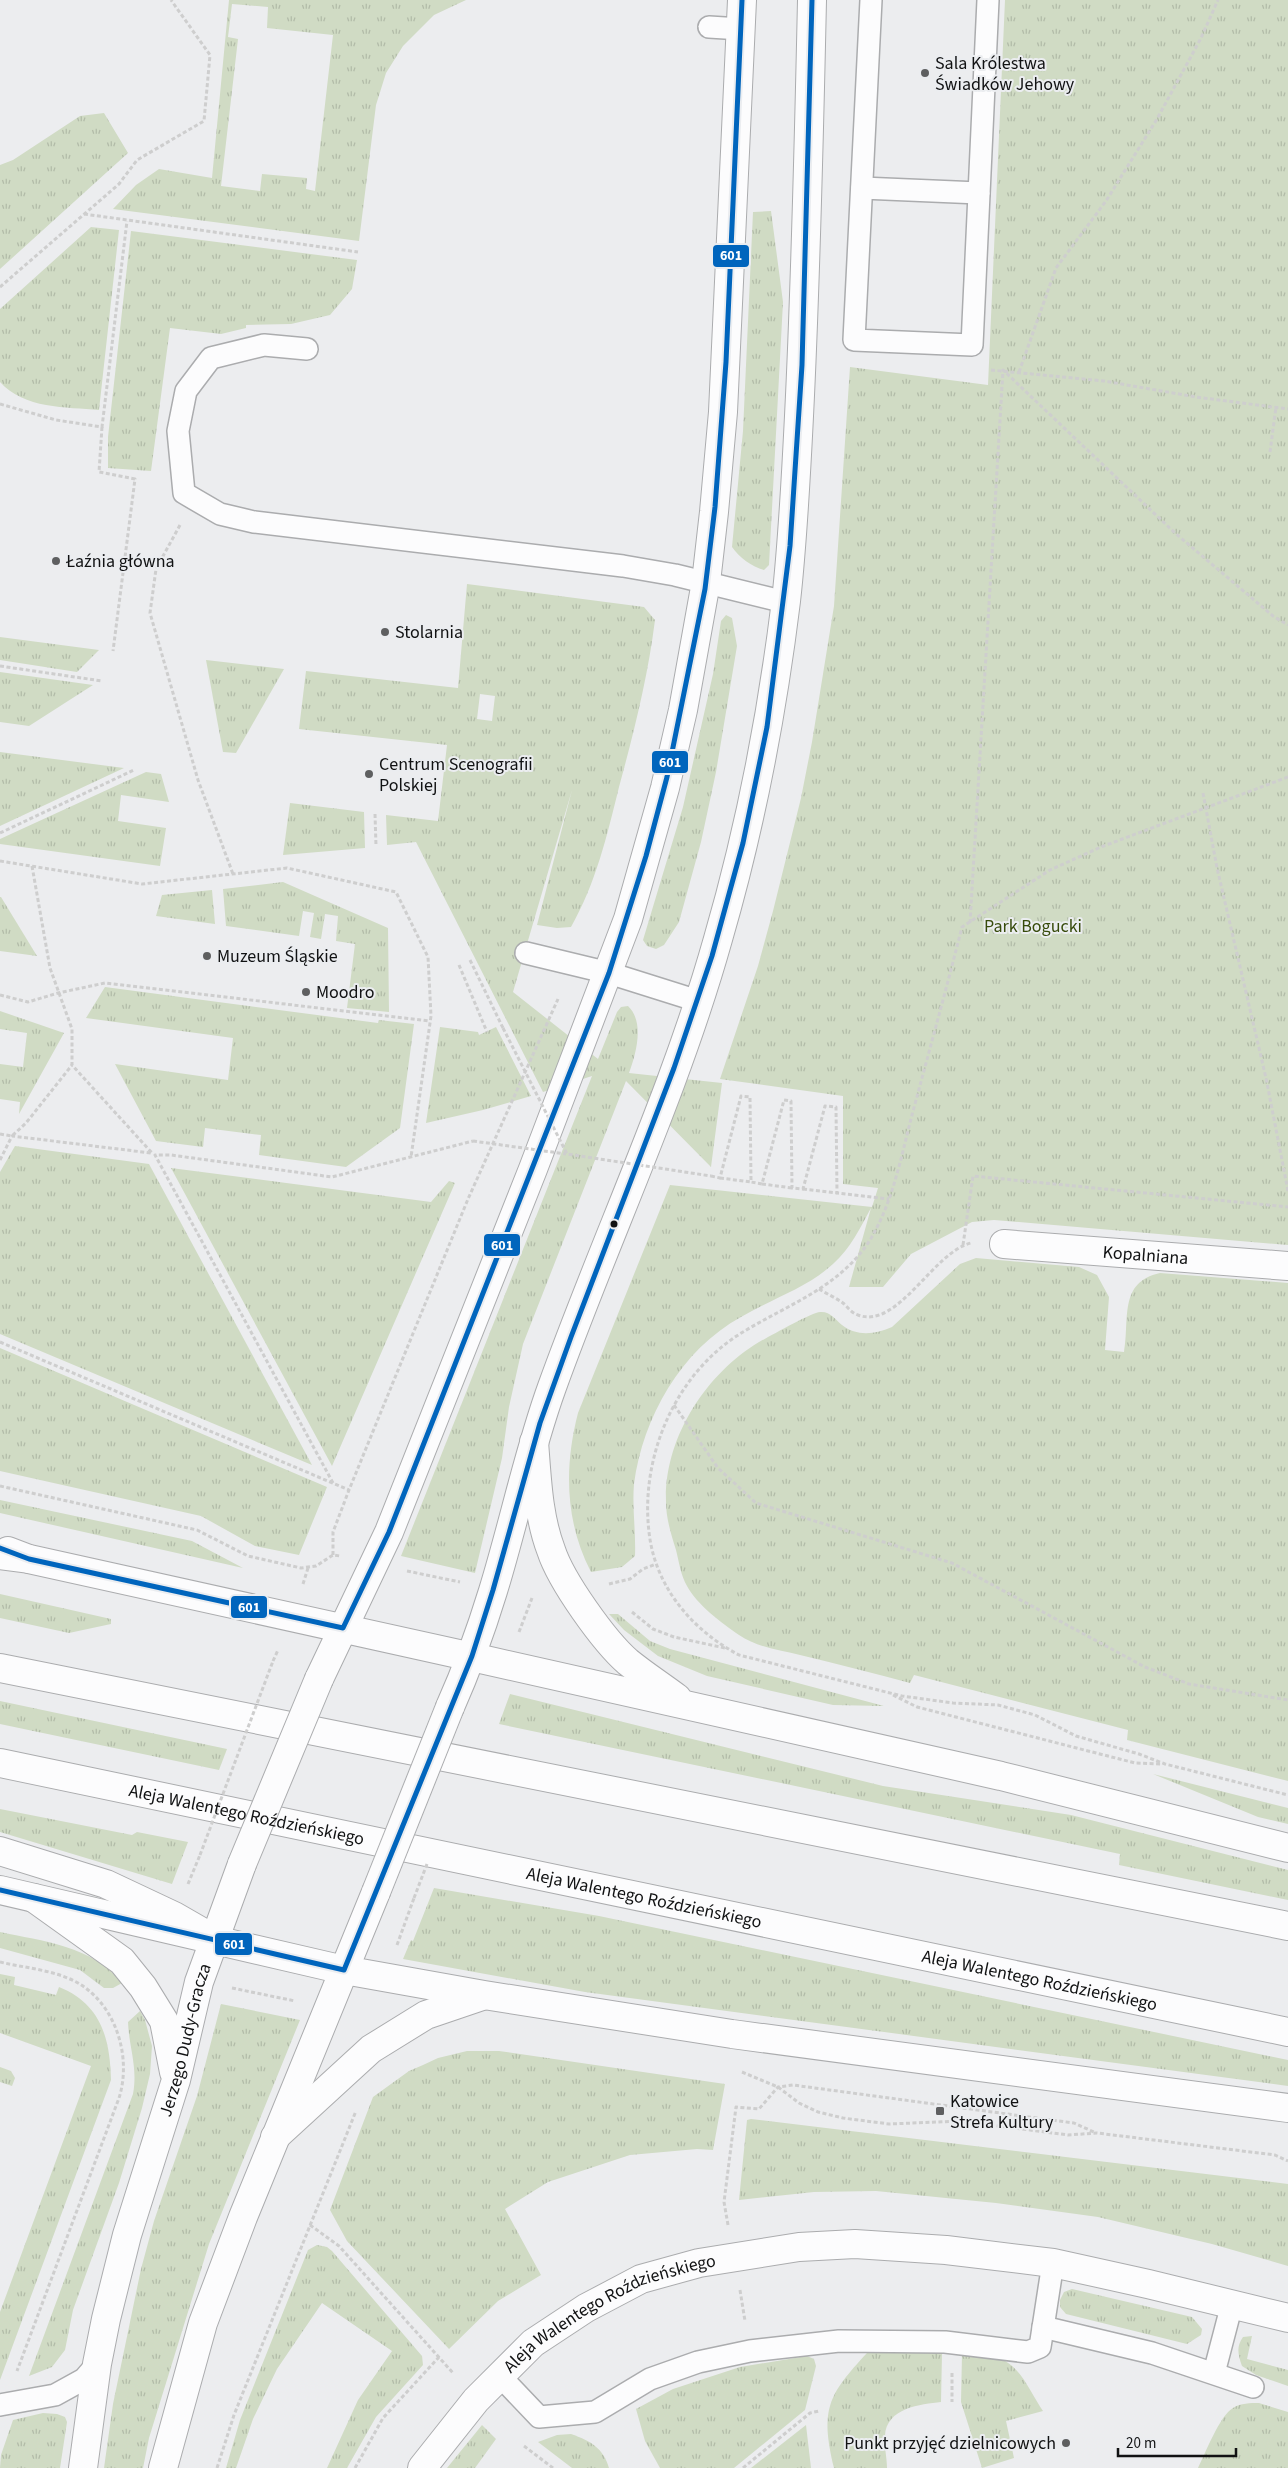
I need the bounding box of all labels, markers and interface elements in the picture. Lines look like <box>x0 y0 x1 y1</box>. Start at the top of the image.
place label: Sala Królestwa Świadków Jehowy <box>935 51 1075 97</box>
marker: Sala Królestwa Świadków Jehowy <box>919 67 931 79</box>
line badge: 601 <box>712 244 750 268</box>
text: 601 <box>720 246 742 266</box>
place label: Łaźnia główna <box>65 549 175 574</box>
marker: Łaźnia główna <box>50 555 62 567</box>
place label: Stolarnia <box>395 620 463 645</box>
marker: Stolarnia <box>379 626 391 638</box>
line badge: 601 <box>651 750 689 774</box>
place label: Centrum Scenografii Polskiej <box>379 752 533 798</box>
text: 601 <box>659 753 681 773</box>
marker: Centrum Scenografii Polskiej <box>363 768 375 780</box>
park label: Park Bogucki <box>984 914 1082 939</box>
place label: Muzeum Śląskie <box>217 944 338 969</box>
marker: Muzeum Śląskie <box>201 950 213 962</box>
place label: Moodro <box>316 980 374 1005</box>
marker: Moodro <box>300 986 312 998</box>
unlabelled marker <box>609 1219 619 1229</box>
line badge: 601 <box>483 1233 521 1257</box>
text: 601 <box>491 1236 513 1256</box>
street label: Kopalniana <box>1102 1240 1189 1271</box>
line badge: 601 <box>230 1595 268 1619</box>
text: 601 <box>238 1598 260 1618</box>
street label: Aleja Walentego Roździeńskiego <box>127 1778 367 1852</box>
street label: Aleja Walentego Roździeńskiego <box>524 1861 764 1935</box>
line badge: 601 <box>214 1932 253 1956</box>
text: 601 <box>223 1935 245 1955</box>
street label: Aleja Walentego Roździeńskiego <box>919 1944 1159 2017</box>
street label: Jerzego Dudy-Gracza <box>153 1960 218 2120</box>
place label: Katowice Strefa Kultury <box>950 2089 1054 2135</box>
marker: Katowice Strefa Kultury <box>934 2105 946 2117</box>
street label: Aleja Walentego Roździeńskiego <box>498 2249 718 2379</box>
scale bar <box>1118 2426 1236 2458</box>
place label: Punkt przyjęć dzielnicowych <box>844 2431 1056 2456</box>
text: 20 m <box>1126 2433 1156 2454</box>
marker: Punkt przyjęć dzielnicowych <box>1060 2437 1072 2449</box>

